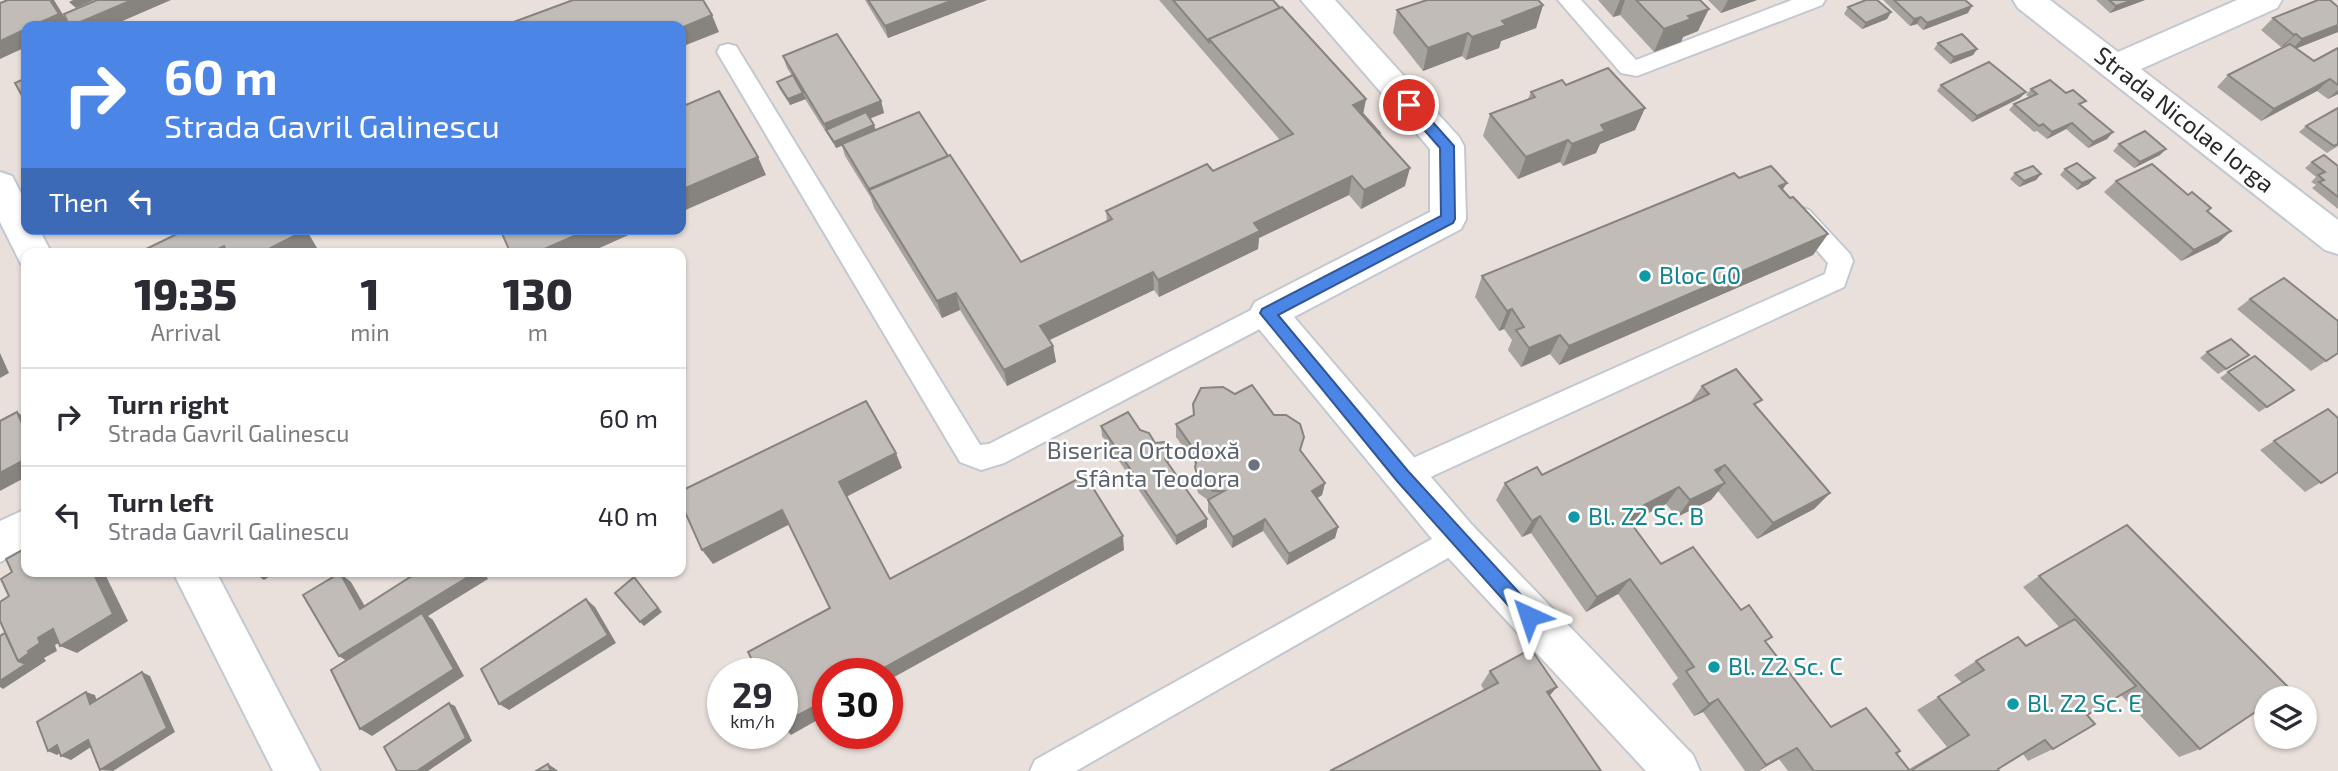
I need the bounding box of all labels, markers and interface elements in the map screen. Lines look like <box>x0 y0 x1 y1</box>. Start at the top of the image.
street label: Strada Nicolae Iorga <box>2089 40 2281 198</box>
text: 60 m <box>164 46 278 105</box>
icon: right <box>49 49 140 140</box>
pin <box>1379 75 1439 135</box>
icon: arrive <box>1390 86 1428 124</box>
text: Strada Gavril Galinescu <box>164 106 500 144</box>
icon: left <box>122 182 160 220</box>
text: Then <box>49 186 108 217</box>
place label: Bloc G0 <box>1659 260 1741 289</box>
text: 19:35 <box>134 268 237 318</box>
text: 1 <box>360 268 379 318</box>
text: 130 <box>503 268 573 318</box>
marker: Bloc G0 <box>1637 268 1653 284</box>
text: Arrival <box>151 318 221 346</box>
text: min <box>350 318 390 346</box>
text: m <box>528 318 548 346</box>
text: Turn right <box>108 388 229 419</box>
icon: right <box>49 398 87 436</box>
text: 60 m <box>599 402 658 433</box>
text: Strada Gavril Galinescu <box>108 419 349 447</box>
place label: Biserica Ortodoxă Sfânta Teodora <box>1047 435 1240 492</box>
marker: Biserica Ortodoxă Sfânta Teodora <box>1246 457 1262 473</box>
text: Turn left <box>108 486 214 517</box>
icon: left <box>49 496 87 534</box>
text: 40 m <box>598 500 658 531</box>
place label: Bl. Z2 Sc. B <box>1588 501 1704 530</box>
marker: Bl. Z2 Sc. B <box>1566 509 1582 525</box>
text: Strada Gavril Galinescu <box>108 517 349 545</box>
position arrow <box>1492 579 1566 653</box>
place label: Bl. Z2 Sc. C <box>1728 651 1843 680</box>
speed limit sign: 30 <box>812 658 903 749</box>
marker: Bl. Z2 Sc. C <box>1706 659 1722 675</box>
text: 29 <box>732 673 773 715</box>
map controls <box>2254 686 2317 749</box>
button: layers <box>2254 686 2317 749</box>
place label: Bl. Z2 Sc. E <box>2027 688 2142 717</box>
marker: Bl. Z2 Sc. E <box>2005 696 2021 712</box>
text: km/h <box>730 710 775 732</box>

